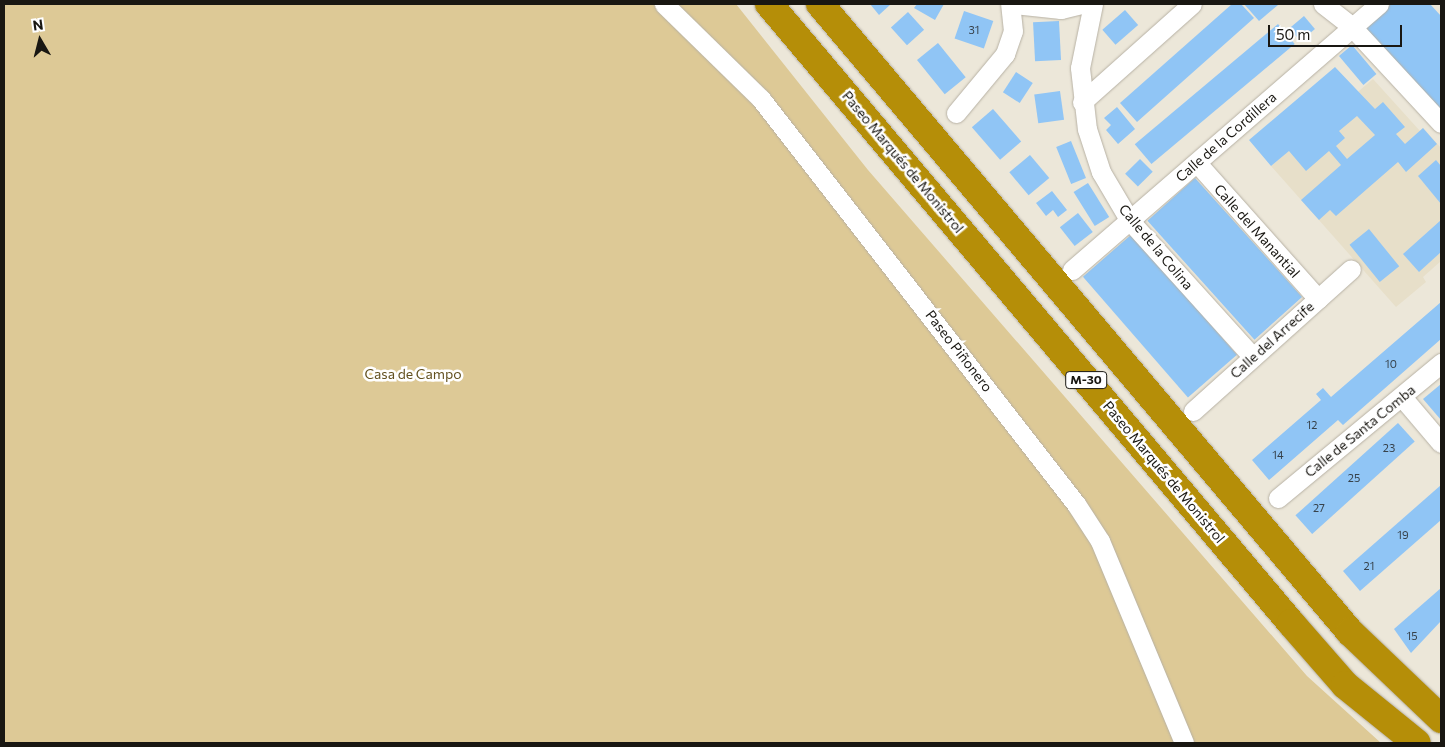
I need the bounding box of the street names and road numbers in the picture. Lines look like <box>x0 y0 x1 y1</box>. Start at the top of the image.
street label: Paseo Marqués de Monistrol <box>839 88 967 236</box>
street label: Calle de la Cordillera <box>1172 89 1280 185</box>
street label: Calle del Manantial <box>1211 181 1303 281</box>
street label: Calle de la Colina <box>1115 201 1197 293</box>
street label: Calle del Arrecife <box>1227 298 1317 382</box>
street label: Paseo Piñonero <box>922 307 996 395</box>
road number: M-30 <box>1065 370 1107 390</box>
street label: Calle de Santa Comba <box>1301 381 1419 481</box>
street label: Paseo Marqués de Monistrol <box>1100 398 1228 546</box>

